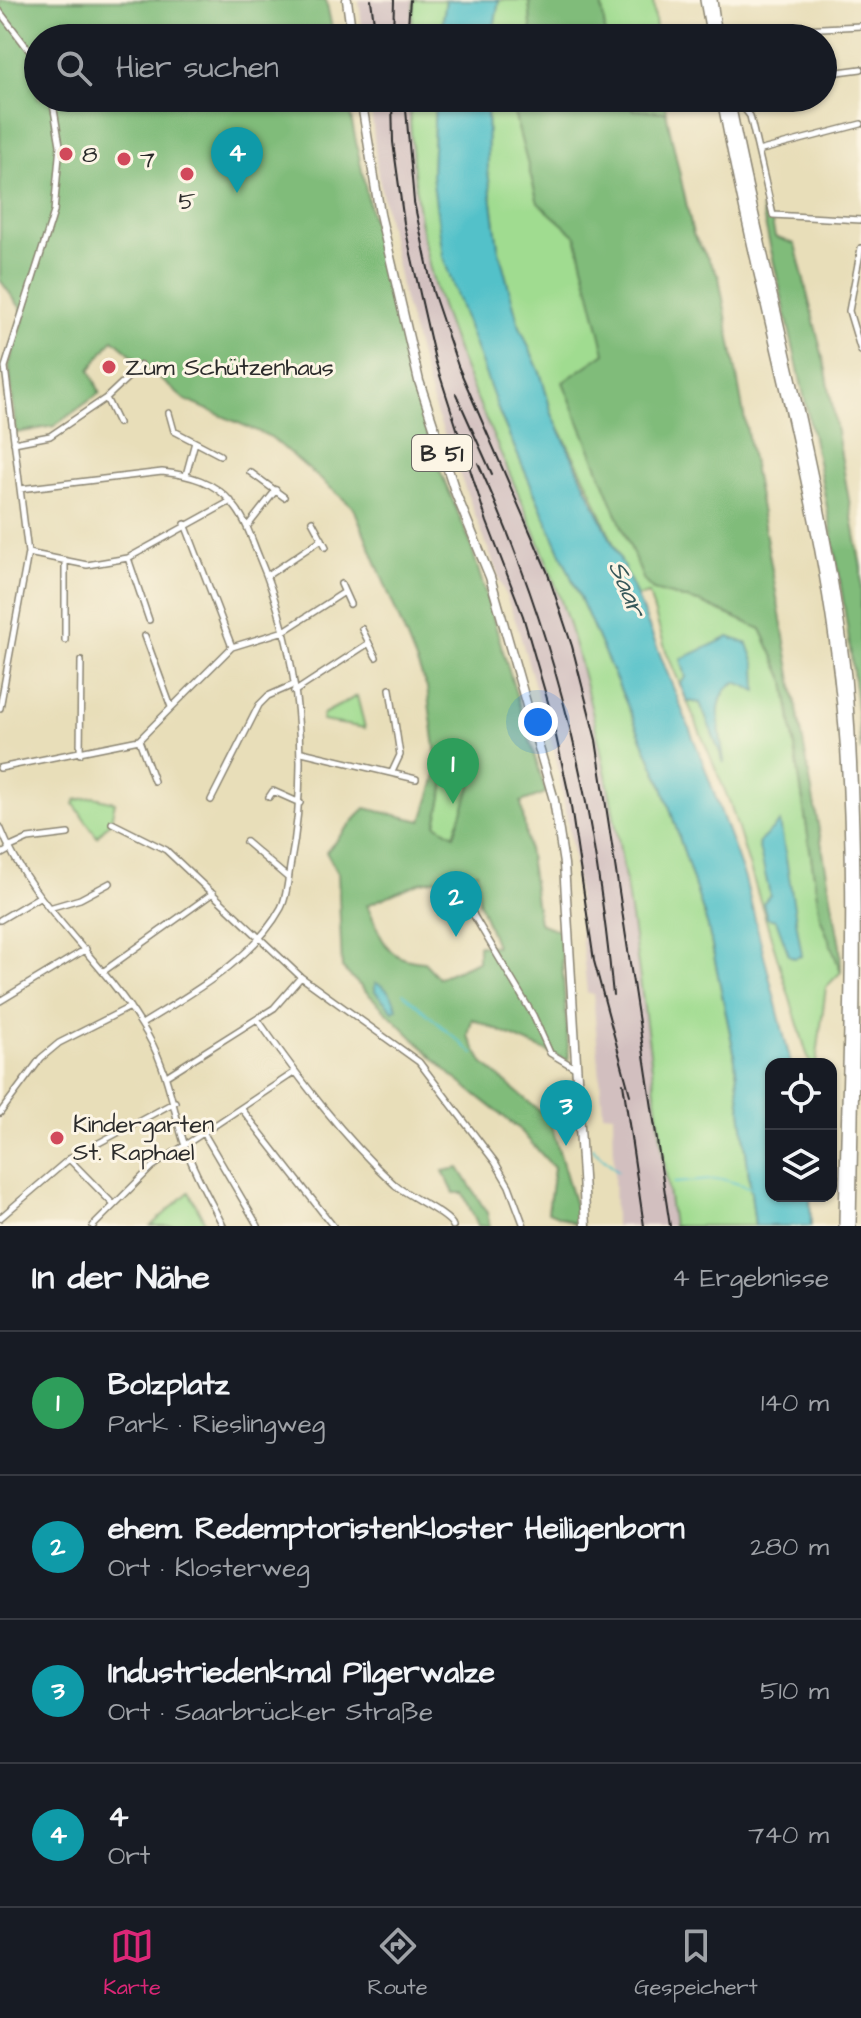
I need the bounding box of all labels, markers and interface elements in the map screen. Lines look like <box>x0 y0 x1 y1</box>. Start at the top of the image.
search box <box>24 24 837 112</box>
icon: search <box>52 46 96 90</box>
text: Hier suchen <box>116 47 279 89</box>
pin: 4 <box>211 127 263 193</box>
place label: 8 <box>82 138 98 172</box>
place label: 7 <box>140 143 155 177</box>
marker: 8 <box>57 145 75 163</box>
marker: 7 <box>115 150 133 168</box>
marker: 5 <box>178 165 196 183</box>
place label: 5 <box>179 185 196 219</box>
place label: Zum Schützenhaus <box>125 351 334 385</box>
marker: Zum Schützenhaus <box>100 358 118 376</box>
road number: B 51 <box>412 435 472 471</box>
water label: Saar <box>599 555 656 624</box>
your location <box>518 702 558 742</box>
pin: 1 <box>427 738 479 804</box>
pin: 2 <box>430 871 482 937</box>
map controls <box>765 1058 837 1202</box>
button: locate <box>765 1058 837 1130</box>
pin: 3 <box>540 1080 592 1146</box>
place label: Kindergarten St. Raphael <box>73 1108 214 1170</box>
marker: Kindergarten St. Raphael <box>48 1129 66 1147</box>
button: layers <box>765 1130 837 1202</box>
text: In der Nähe <box>32 1254 210 1302</box>
text: 4 Ergebnisse <box>672 1260 829 1296</box>
text: Bolzplatz <box>108 1364 229 1406</box>
text: 1 <box>56 1385 60 1421</box>
text: 140 m <box>761 1385 829 1421</box>
text: Park · Rieslingweg <box>108 1406 325 1442</box>
text: ehem. Redemptoristenkloster Heiligenborn <box>108 1508 685 1550</box>
text: 2 <box>51 1529 65 1565</box>
text: 280 m <box>750 1529 829 1565</box>
text: Ort · Klosterweg <box>108 1550 310 1586</box>
text: Industriedenkmal Pilgerwalze <box>108 1652 495 1694</box>
text: 3 <box>51 1673 65 1709</box>
text: 510 m <box>760 1673 829 1709</box>
text: Ort · Saarbrücker Straße <box>108 1694 433 1730</box>
text: 4 <box>108 1796 128 1838</box>
text: 4 <box>49 1817 67 1853</box>
text: 740 m <box>748 1817 829 1853</box>
text: Ort <box>108 1838 150 1874</box>
tab: Karte <box>103 1924 161 2003</box>
tab: Route <box>368 1924 428 2003</box>
tab: Gespeichert <box>634 1924 758 2003</box>

